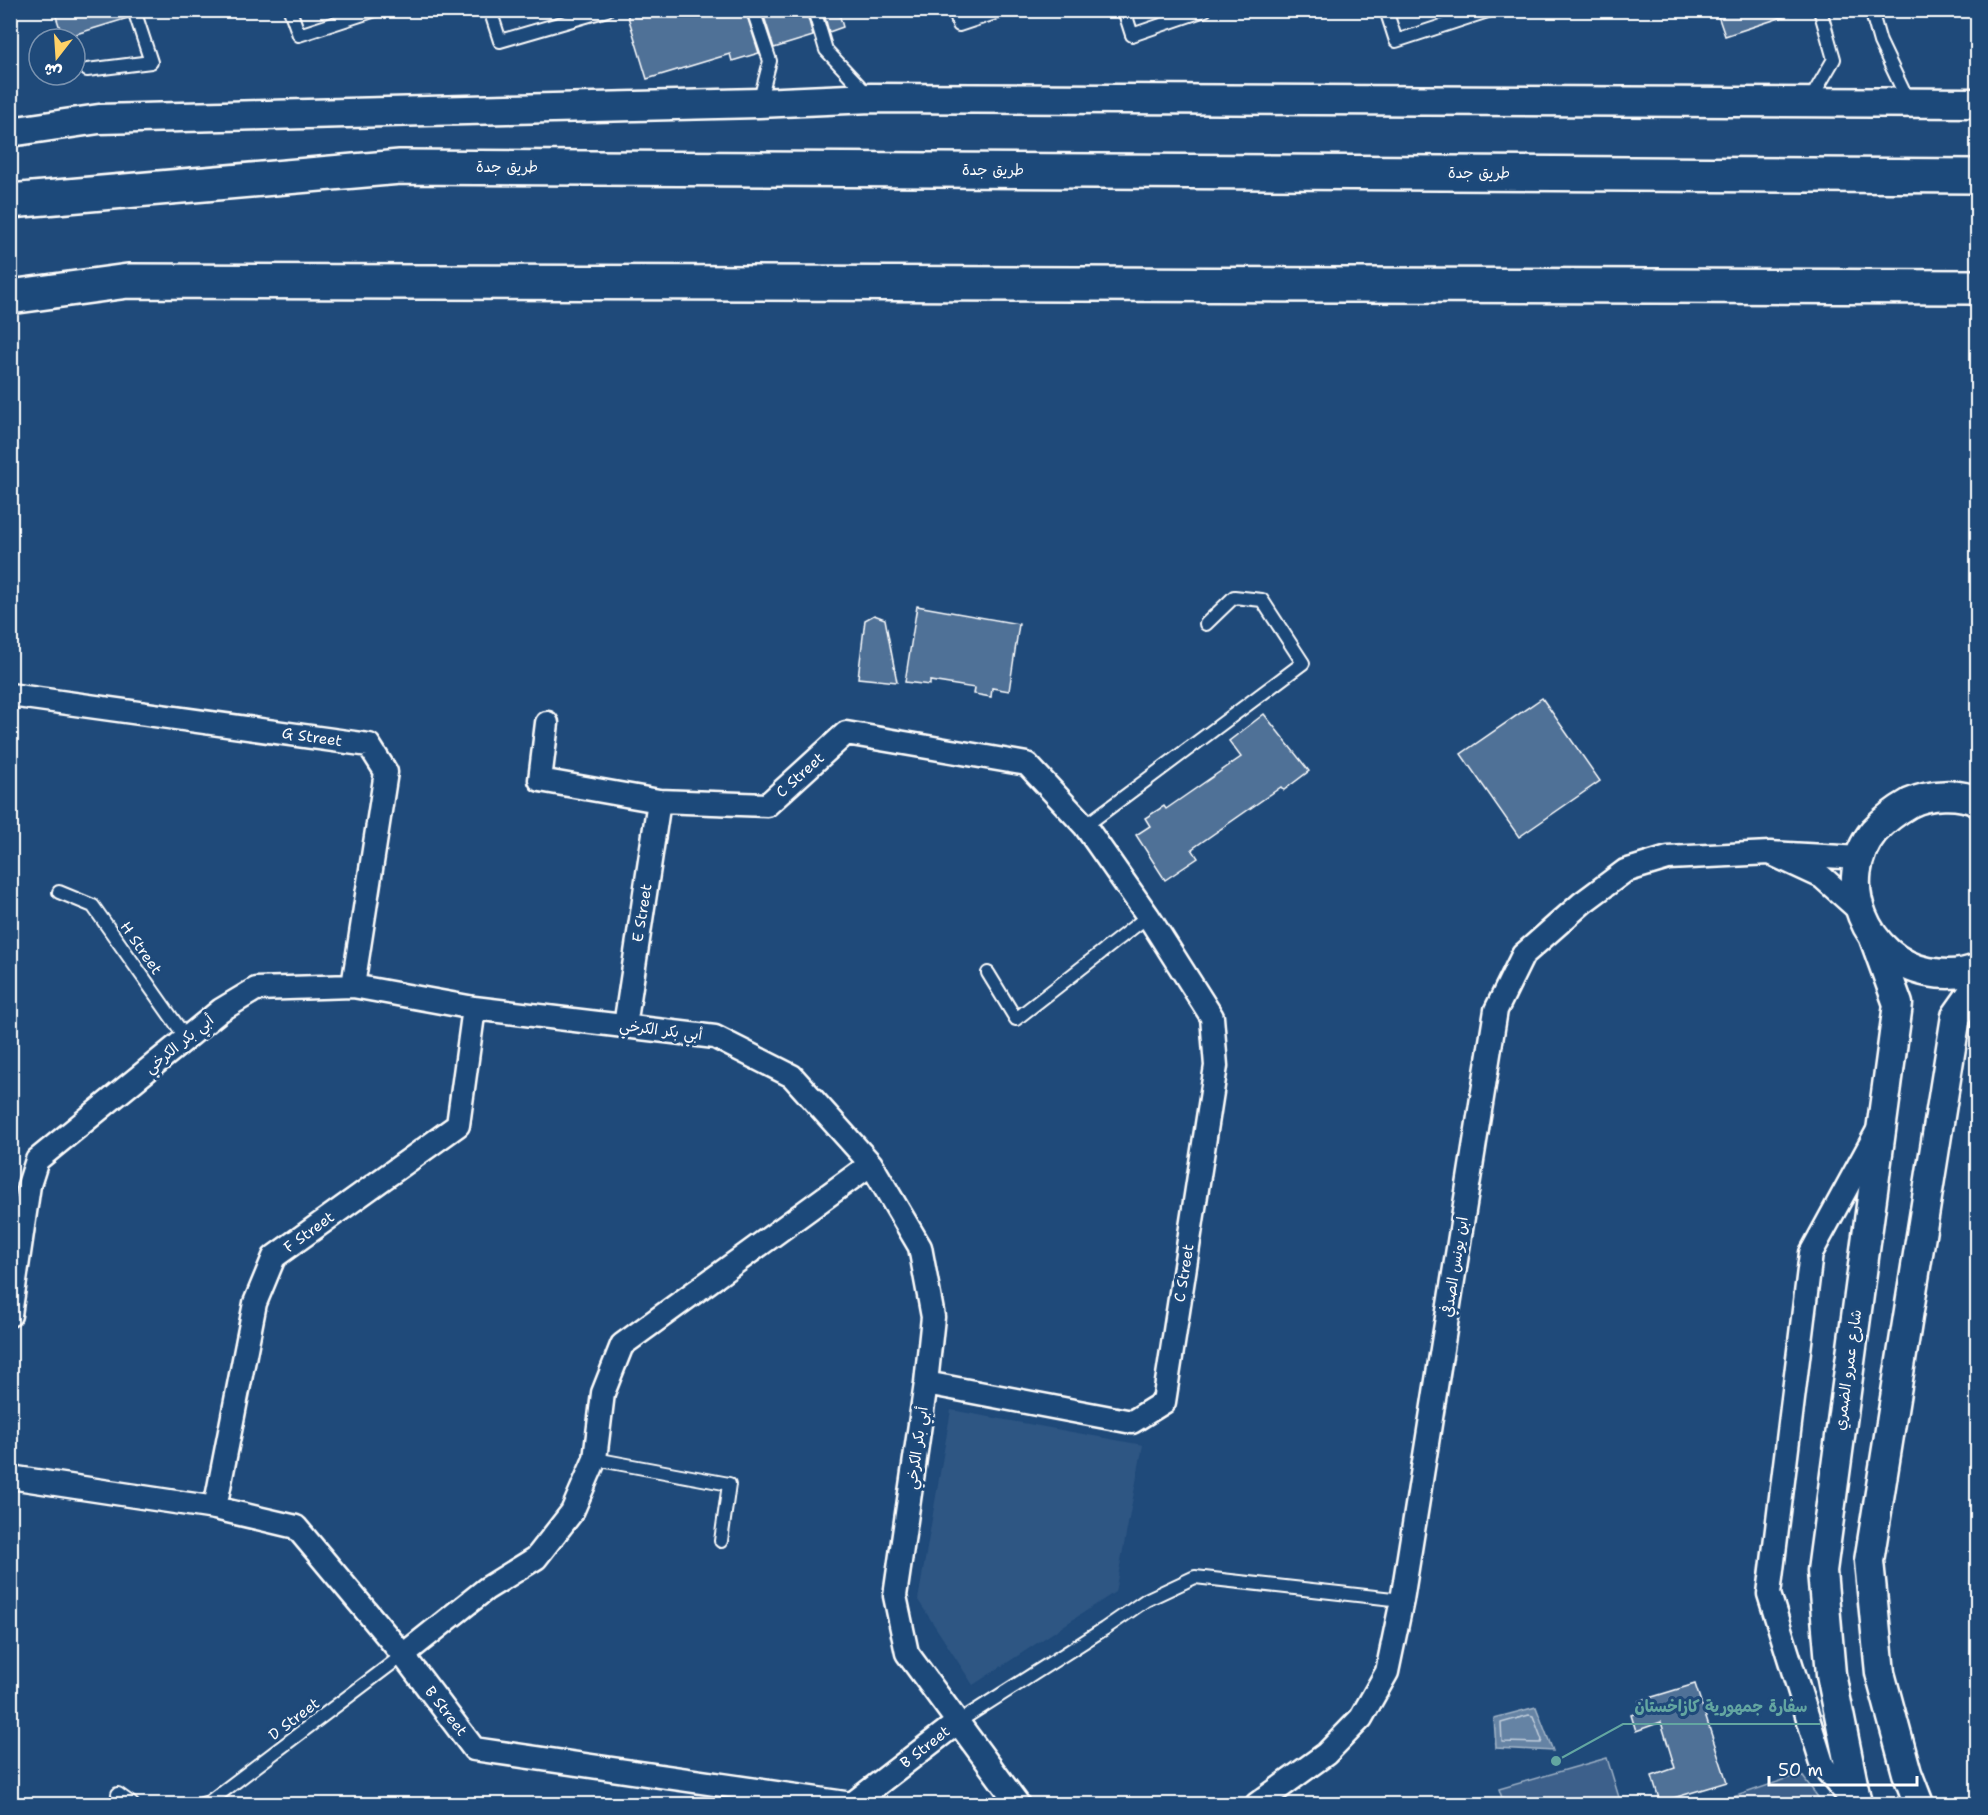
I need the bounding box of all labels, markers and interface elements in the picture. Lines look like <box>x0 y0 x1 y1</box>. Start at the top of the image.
north arrow <box>27 27 87 87</box>
text: ش <box>41 58 64 83</box>
street label: طريق جدة <box>476 157 538 177</box>
street label: طريق جدة <box>962 160 1024 180</box>
street label: طريق جدة <box>1448 163 1510 183</box>
street label: G Street <box>281 723 343 751</box>
street label: C Street <box>772 748 828 802</box>
street label: E Street <box>628 882 656 944</box>
street label: H Street <box>116 918 166 978</box>
street label: أبي بكر الكرخي <box>140 1010 220 1080</box>
street label: أبي بكر الكرخي <box>618 1015 704 1048</box>
street label: F Street <box>280 1207 338 1257</box>
street label: ابن يونس الصدفي <box>1437 1215 1473 1319</box>
street label: C Street <box>1170 1243 1198 1303</box>
street label: شارع عمرو الضمري <box>1830 1308 1867 1432</box>
street label: أبي بكر الكرخي <box>901 1405 936 1491</box>
street label: B Street <box>420 1682 472 1740</box>
callout: سفارة جمهورية كازاخستان <box>1623 1690 1820 1724</box>
street label: D Street <box>264 1693 324 1745</box>
text: سفارة جمهورية كازاخستان <box>1635 1696 1807 1718</box>
street label: B Street <box>896 1721 954 1773</box>
scale bar <box>1769 1749 1918 1787</box>
text: 50 m <box>1778 1758 1823 1782</box>

